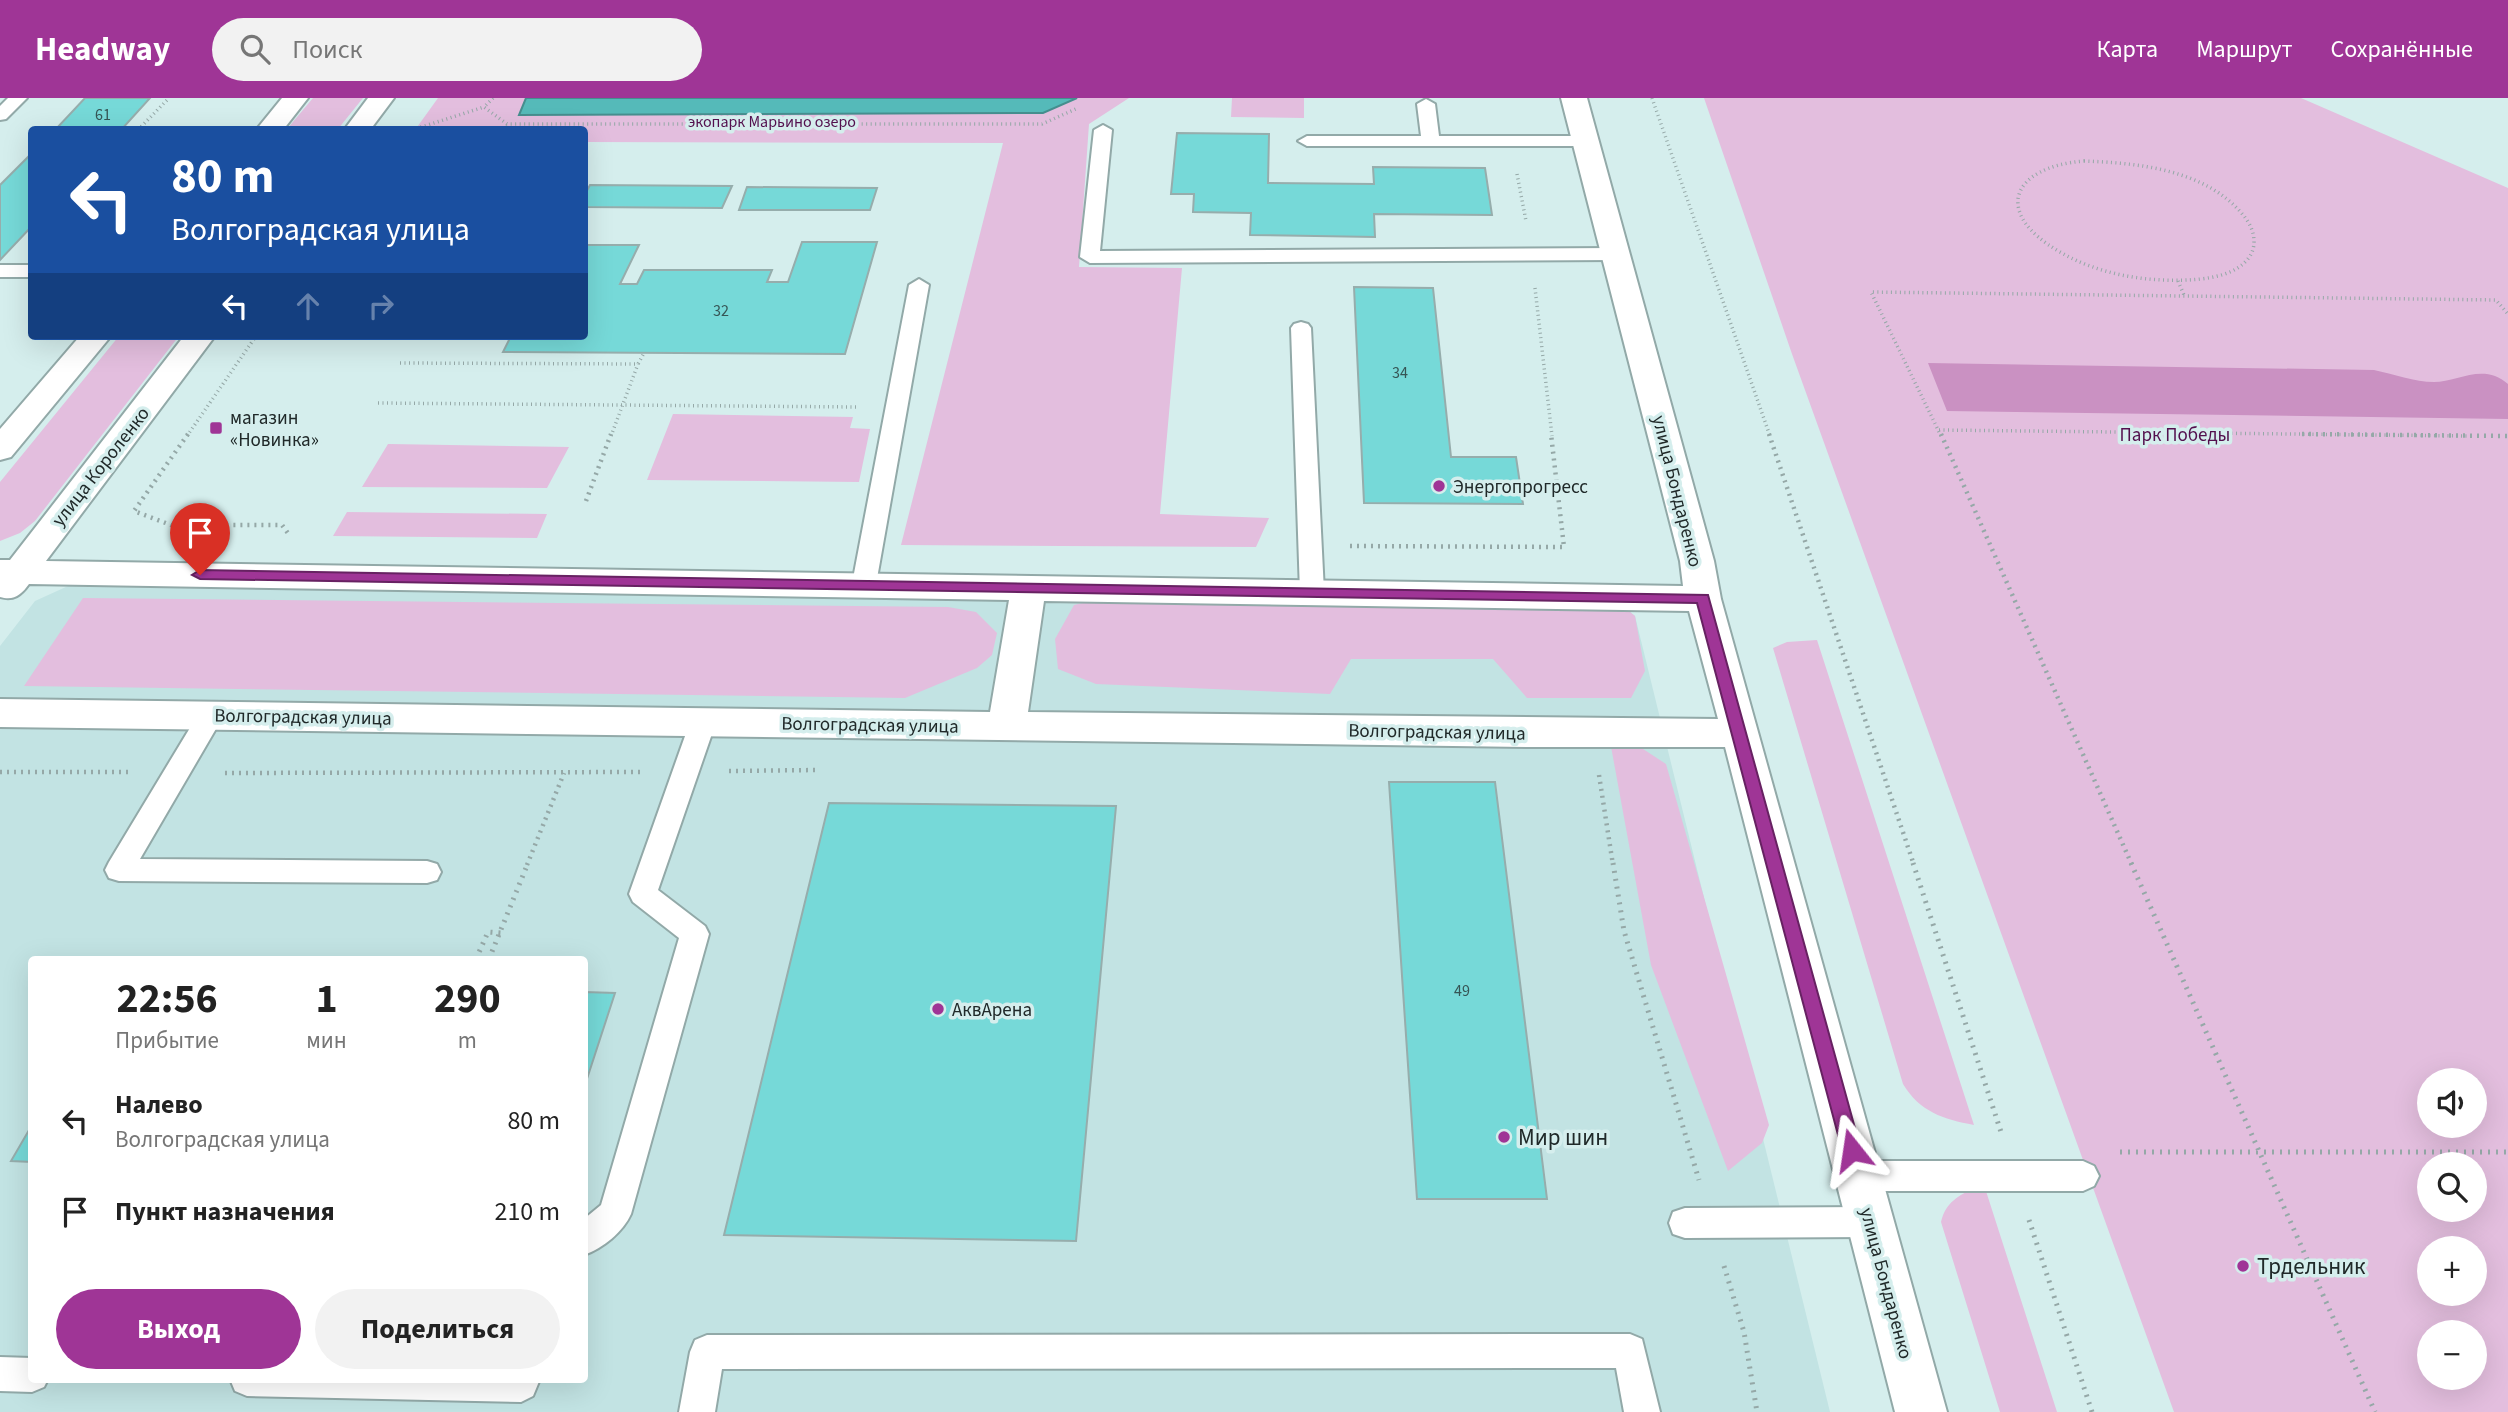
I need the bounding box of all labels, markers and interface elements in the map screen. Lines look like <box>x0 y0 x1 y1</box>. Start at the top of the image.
search box <box>212 18 702 81</box>
text: Headway <box>35 26 170 73</box>
icon: search <box>236 30 274 68</box>
text: Поиск <box>292 31 362 68</box>
text: Карта <box>2097 32 2158 67</box>
text: Маршрут <box>2196 32 2292 67</box>
text: Сохранённые <box>2330 32 2473 67</box>
house number: 61 <box>95 104 111 126</box>
park label: экопарк Марьино озеро <box>688 111 856 133</box>
text: 80 m <box>171 142 275 212</box>
icon: left <box>56 154 147 245</box>
text: Волгоградская улица <box>171 207 470 253</box>
icon: left <box>216 287 254 325</box>
icon: ahead <box>289 287 327 325</box>
icon: right <box>362 287 400 325</box>
house number: 32 <box>713 300 729 322</box>
house number: 34 <box>1392 362 1408 384</box>
street label: улица Короленко <box>46 401 157 532</box>
place label: магазин «Новинка» <box>230 405 319 454</box>
street label: улица Бондаренко <box>1645 413 1708 570</box>
marker: магазин «Новинка» <box>208 420 224 436</box>
park label: Парк Победы <box>2120 422 2230 449</box>
place label: Энергопрогресс <box>1453 474 1588 501</box>
marker: Энергопрогресс <box>1431 478 1447 494</box>
pin <box>170 503 230 575</box>
icon: arrive <box>181 514 219 552</box>
street label: Волгоградская улица <box>214 702 392 733</box>
street label: Волгоградская улица <box>781 710 959 741</box>
street label: Волгоградская улица <box>1348 717 1526 748</box>
text: 22:56 <box>116 969 218 1029</box>
text: 1 <box>315 969 338 1029</box>
text: 290 <box>434 969 501 1029</box>
house number: 49 <box>1454 980 1470 1002</box>
place label: АквАрена <box>952 997 1032 1024</box>
marker: АквАрена <box>930 1001 946 1017</box>
text: Прибытие <box>115 1024 219 1057</box>
text: мин <box>306 1024 347 1057</box>
text: m <box>458 1024 477 1057</box>
map controls <box>2417 1068 2487 1390</box>
button: sound <box>2417 1068 2487 1138</box>
text: Налево <box>115 1086 203 1123</box>
icon: left <box>56 1102 94 1140</box>
text: 80 m <box>507 1102 560 1139</box>
position arrow <box>1815 1113 1889 1187</box>
place label: Мир шин <box>1518 1121 1608 1154</box>
text: Волгоградская улица <box>115 1123 330 1156</box>
marker: Мир шин <box>1496 1129 1512 1145</box>
button: search <box>2417 1152 2487 1222</box>
icon: arrive <box>56 1193 94 1231</box>
text: Пункт назначения <box>115 1193 335 1230</box>
text: 210 m <box>494 1193 560 1230</box>
street label: улица Бондаренко <box>1852 1205 1919 1362</box>
button: + <box>2417 1236 2487 1306</box>
place label: Трдельник <box>2257 1250 2366 1283</box>
marker: Трдельник <box>2235 1258 2251 1274</box>
button: Выход <box>56 1289 301 1369</box>
button: Поделиться <box>315 1289 560 1369</box>
button: − <box>2417 1320 2487 1390</box>

